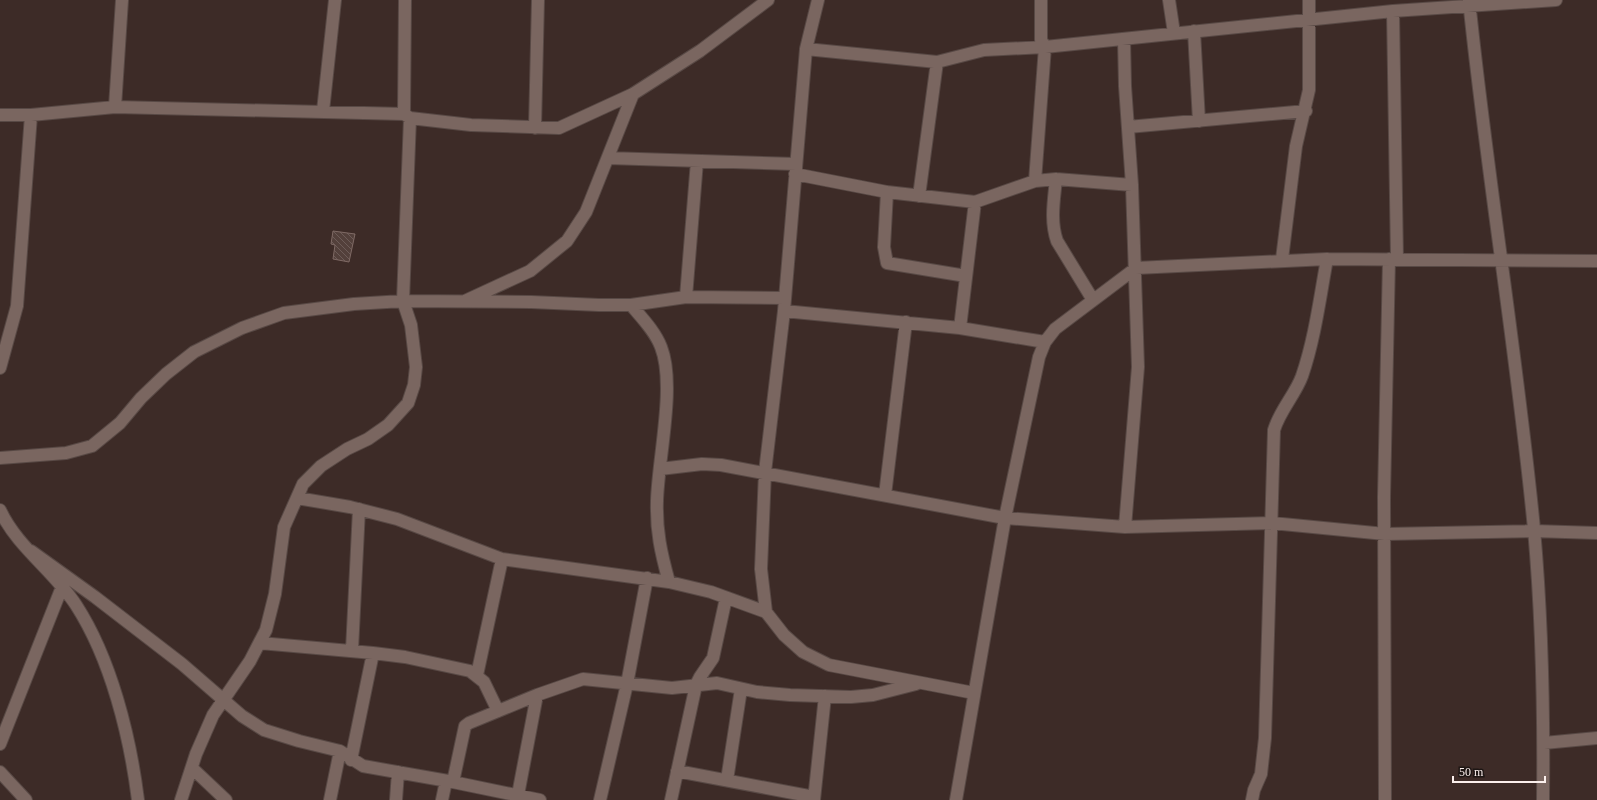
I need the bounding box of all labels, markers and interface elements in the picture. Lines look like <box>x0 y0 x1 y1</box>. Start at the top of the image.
scale bar <box>1453 758 1545 784</box>
text: 50 m <box>1459 765 1484 779</box>

